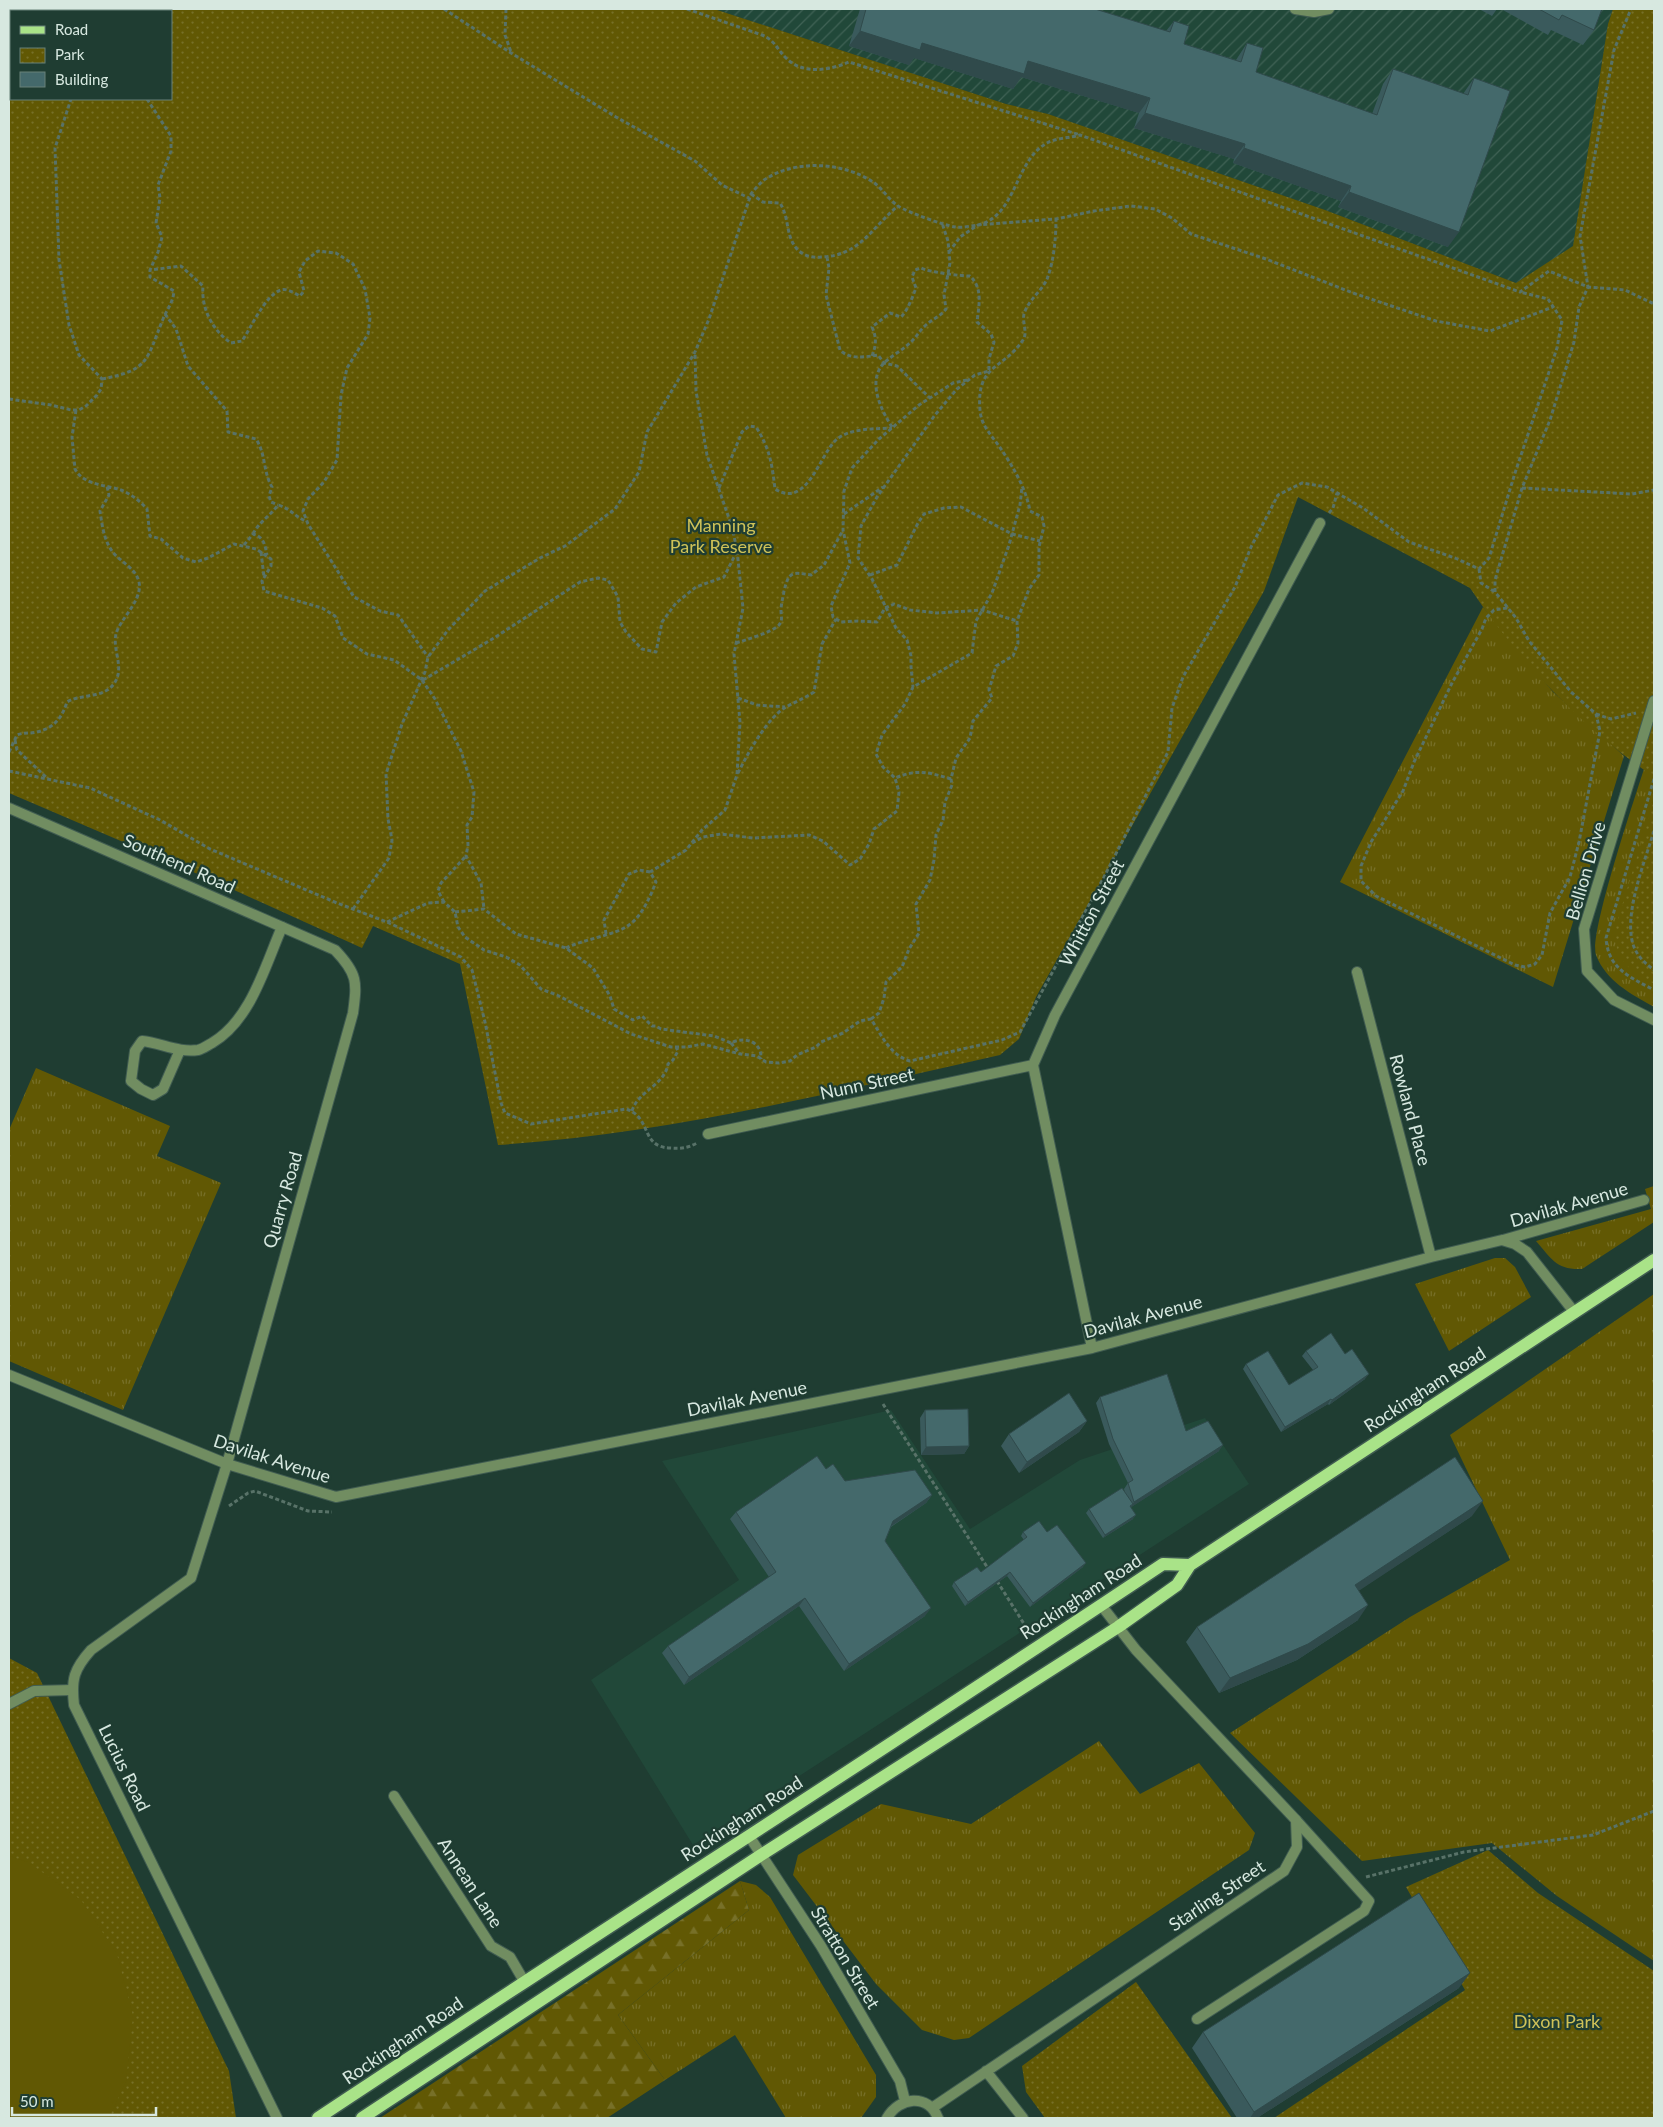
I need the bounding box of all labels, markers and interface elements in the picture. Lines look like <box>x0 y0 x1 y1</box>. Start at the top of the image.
legend <box>10 10 172 100</box>
text: Road <box>55 20 88 38</box>
text: Park <box>55 45 85 63</box>
text: Building <box>55 70 108 88</box>
park label: Manning Park Reserve <box>670 514 772 557</box>
street label: Bellion Drive <box>1560 819 1610 923</box>
street label: Southend Road <box>120 829 239 898</box>
street label: Whitton Street <box>1054 855 1129 970</box>
street label: Rowland Place <box>1385 1051 1436 1168</box>
street label: Nunn Street <box>818 1062 916 1104</box>
street label: Quarry Road <box>258 1149 306 1251</box>
street label: Davilak Avenue <box>1507 1177 1630 1231</box>
street label: Davilak Avenue <box>1081 1290 1204 1342</box>
street label: Rockingham Road <box>1359 1342 1489 1437</box>
street label: Davilak Avenue <box>685 1376 809 1420</box>
street label: Davilak Avenue <box>211 1429 334 1487</box>
street label: Rockingham Road <box>1015 1549 1145 1644</box>
street label: Lucius Road <box>94 1720 155 1815</box>
street label: Rockingham Road <box>676 1771 806 1866</box>
street label: Annean Lane <box>434 1833 508 1932</box>
street label: Starling Street <box>1164 1855 1269 1935</box>
street label: Stratton Street <box>807 1902 885 2013</box>
street label: Rockingham Road <box>338 1992 467 2089</box>
park label: Dixon Park <box>1514 2010 1601 2032</box>
scale bar <box>12 2084 156 2116</box>
text: 50 m <box>20 2092 54 2110</box>

